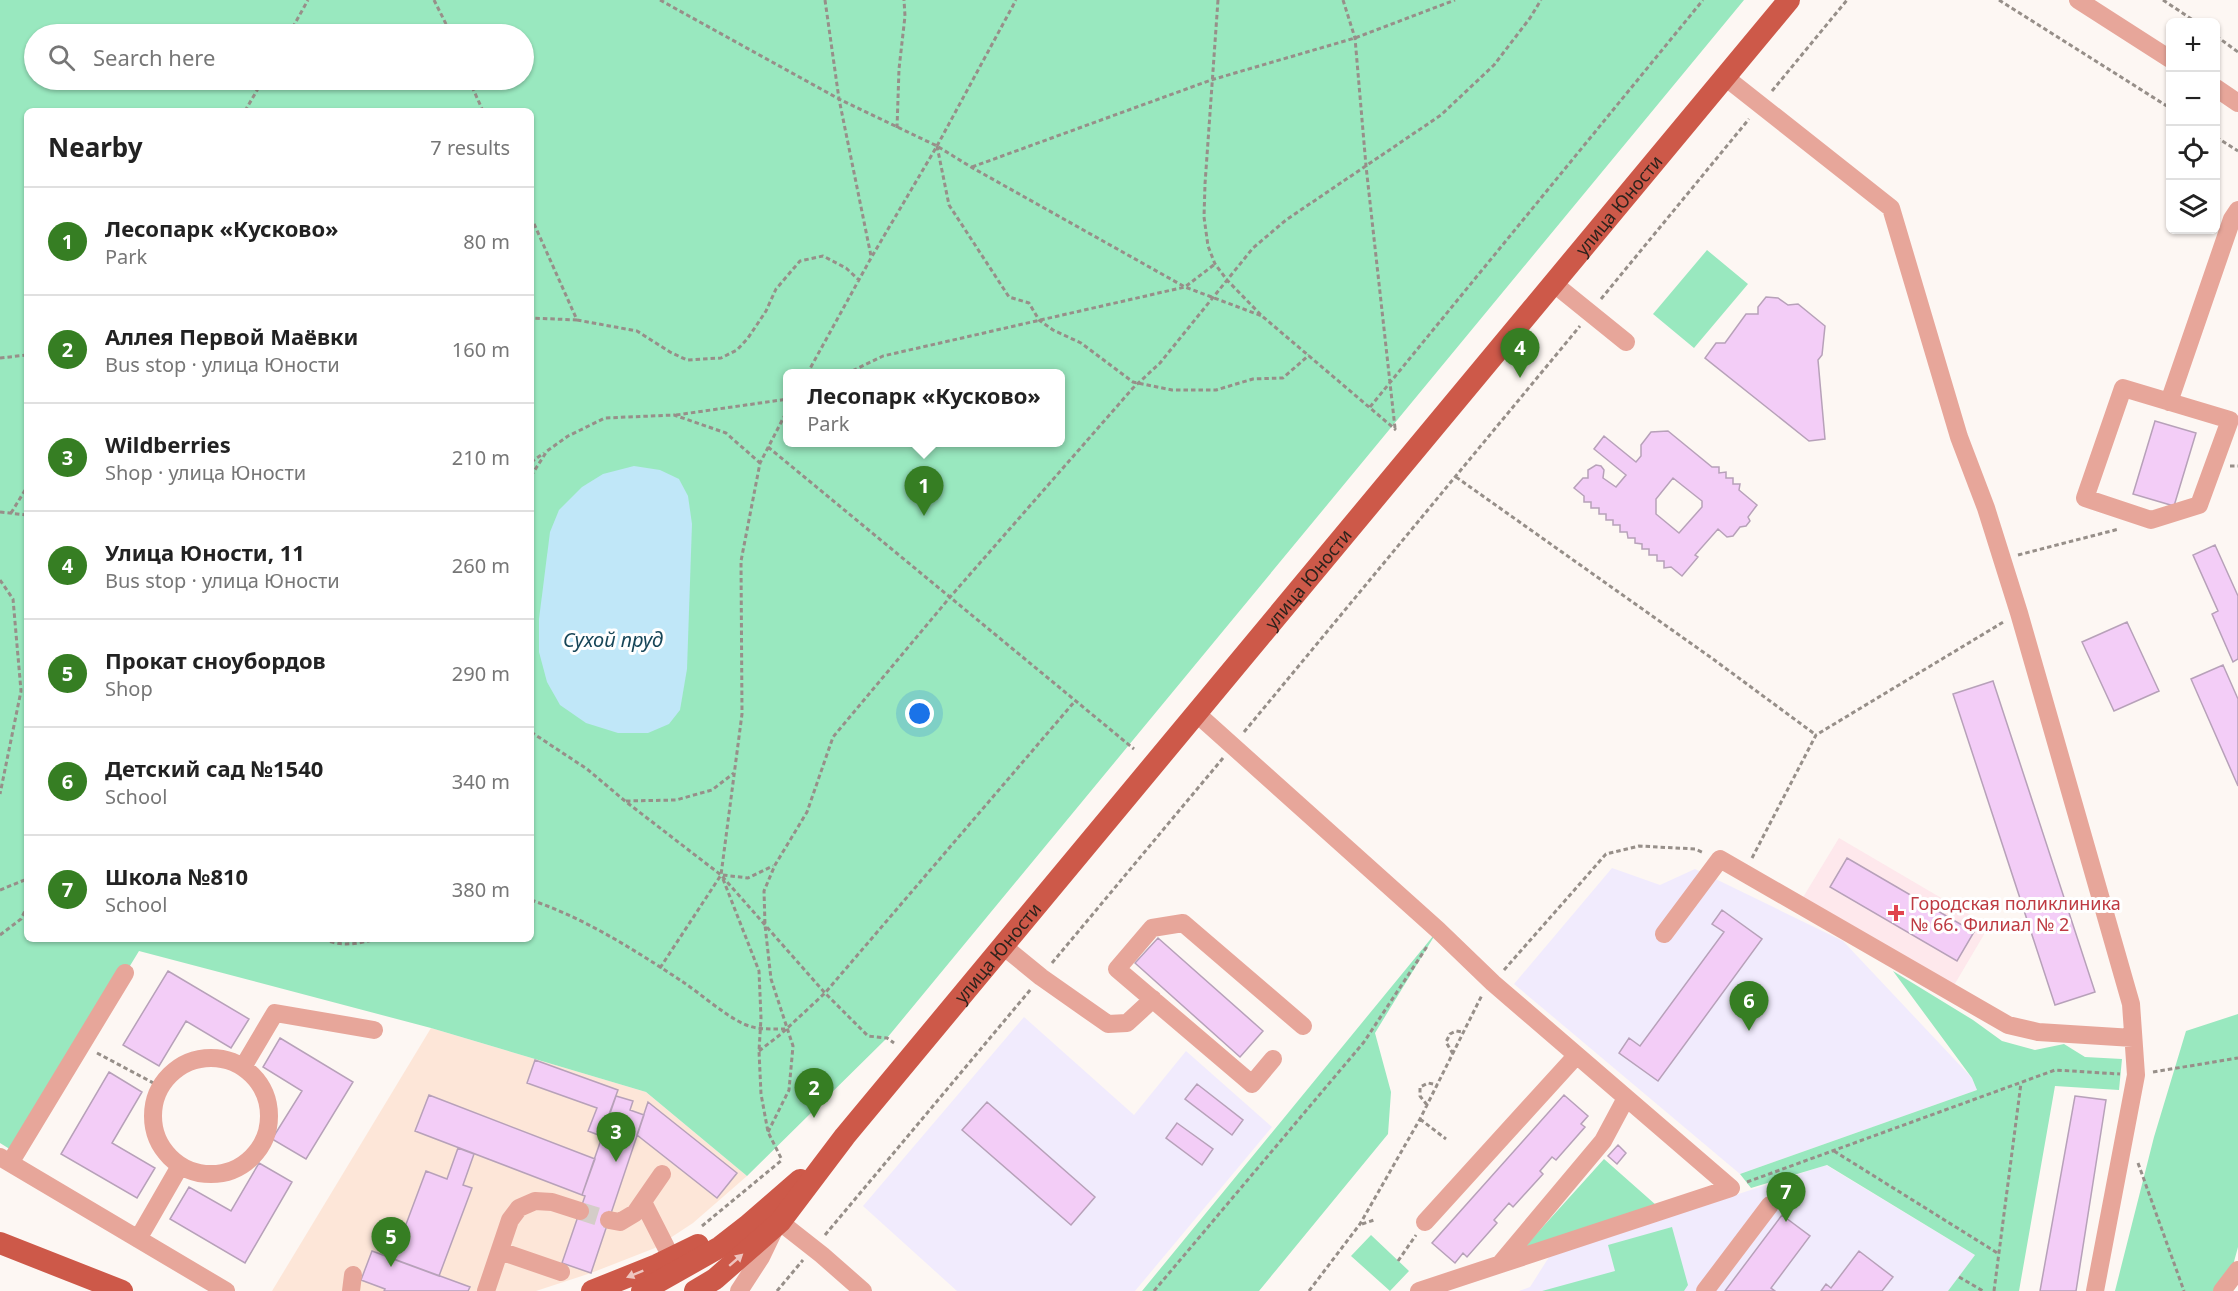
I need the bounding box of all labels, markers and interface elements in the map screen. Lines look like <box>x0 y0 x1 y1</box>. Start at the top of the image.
map controls <box>2166 18 2220 234</box>
button: + <box>2166 18 2220 72</box>
search box <box>24 24 534 90</box>
icon: search <box>45 41 78 74</box>
text: Search here <box>93 42 215 72</box>
button: − <box>2166 72 2220 126</box>
button: locate <box>2166 126 2220 180</box>
text: Nearby <box>48 129 143 165</box>
text: 7 results <box>430 134 510 161</box>
street label: улица Юности <box>1570 150 1667 260</box>
button: layers <box>2166 180 2220 234</box>
text: Лесопарк «Кусково» <box>105 213 339 243</box>
text: 1 <box>62 228 73 255</box>
text: 80 m <box>463 228 510 255</box>
text: Park <box>105 243 147 270</box>
text: Аллея Первой Маёвки <box>105 321 358 351</box>
pin: 4 <box>1500 328 1540 378</box>
text: 2 <box>62 336 73 363</box>
text: 160 m <box>452 336 510 363</box>
text: Bus stop · улица Юности <box>105 351 340 378</box>
popup <box>783 369 1065 447</box>
text: Лесопарк «Кусково» <box>807 380 1041 410</box>
text: Park <box>807 410 849 437</box>
text: Wildberries <box>105 429 231 459</box>
text: 3 <box>62 444 73 471</box>
text: 210 m <box>452 444 510 471</box>
text: Shop · улица Юности <box>105 459 306 486</box>
pin: 1 <box>904 466 944 516</box>
street label: улица Юности <box>1259 524 1357 634</box>
text: Улица Юности, 11 <box>105 537 305 567</box>
text: 4 <box>62 552 73 579</box>
text: 260 m <box>452 552 510 579</box>
text: Bus stop · улица Юности <box>105 567 340 594</box>
water label: Сухой пруд <box>563 626 663 653</box>
text: Прокат сноубордов <box>105 645 326 675</box>
text: 5 <box>62 660 73 687</box>
text: 290 m <box>452 660 510 687</box>
text: Shop <box>105 675 153 702</box>
your location <box>905 699 934 728</box>
text: Детский сад №1540 <box>105 753 323 783</box>
text: 6 <box>62 768 73 795</box>
text: 340 m <box>452 768 510 795</box>
text: School <box>105 783 167 810</box>
text: Школа №810 <box>105 861 248 891</box>
text: 7 <box>62 876 73 903</box>
text: 380 m <box>452 876 510 903</box>
text: School <box>105 891 167 918</box>
place label: Городская поликлиника № 66. Филиал № 2 <box>1910 891 2121 936</box>
street label: улица Юности <box>949 897 1046 1008</box>
marker: Городская поликлиника № 66. Филиал № 2 <box>1887 904 1905 922</box>
pin: 6 <box>1730 982 1768 1031</box>
pin: 2 <box>794 1068 834 1118</box>
pin: 3 <box>596 1112 636 1162</box>
pin: 7 <box>1766 1172 1806 1222</box>
pin: 5 <box>372 1218 410 1267</box>
one-way arrow <box>728 1254 743 1267</box>
one-way arrow <box>626 1270 644 1279</box>

